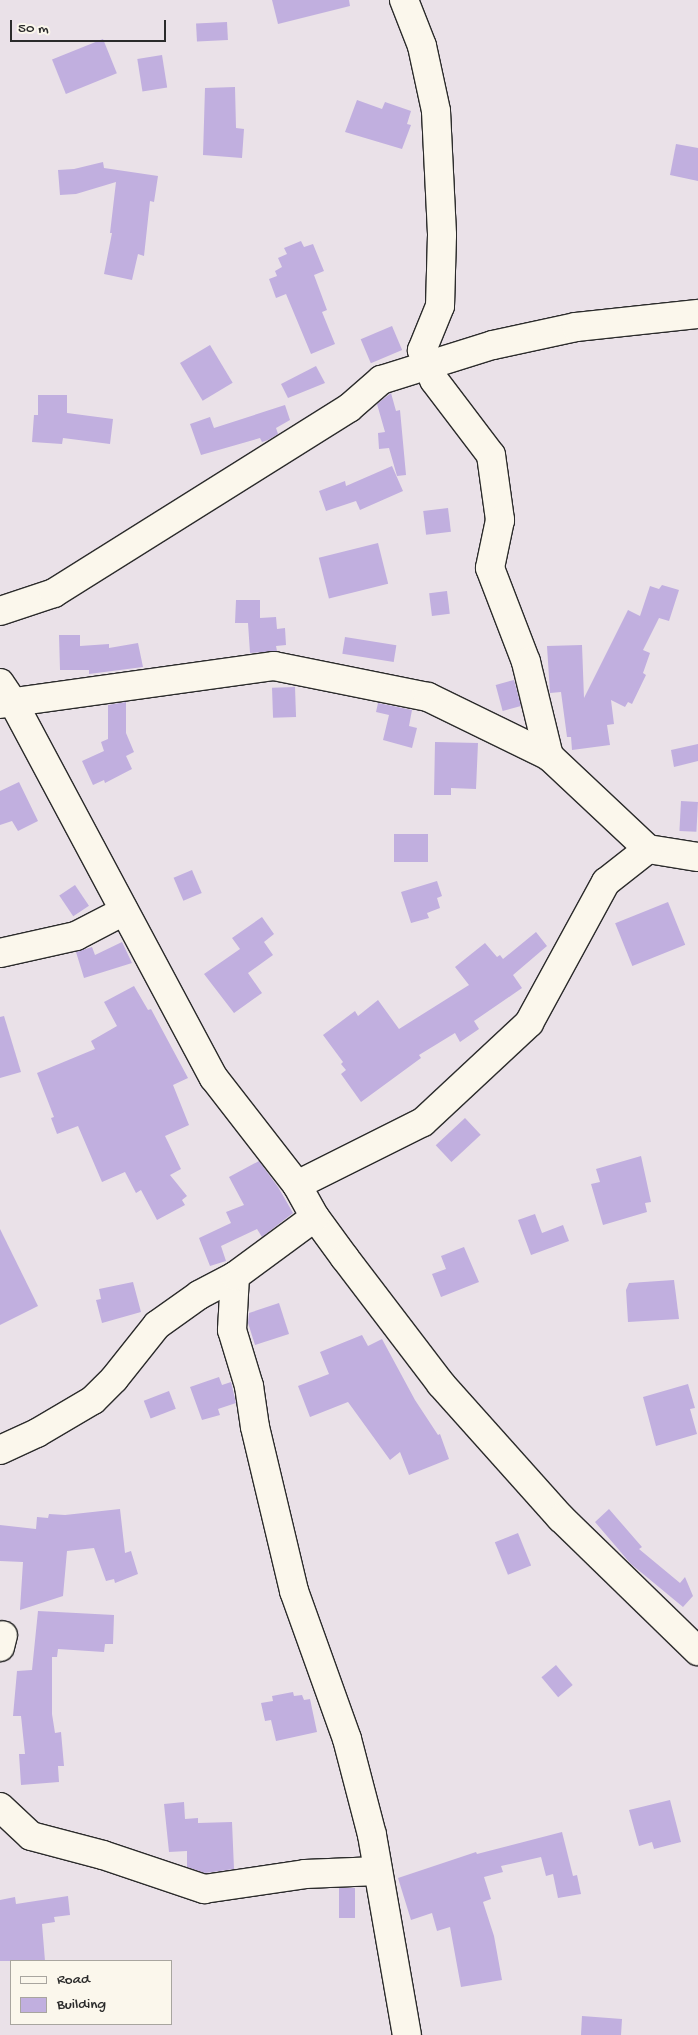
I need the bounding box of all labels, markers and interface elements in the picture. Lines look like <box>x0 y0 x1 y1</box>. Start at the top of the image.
scale bar <box>12 10 169 42</box>
text: 50 m <box>18 20 49 38</box>
legend <box>10 1960 172 2025</box>
text: Road <box>57 1971 90 1989</box>
text: Building <box>57 1996 106 2014</box>

